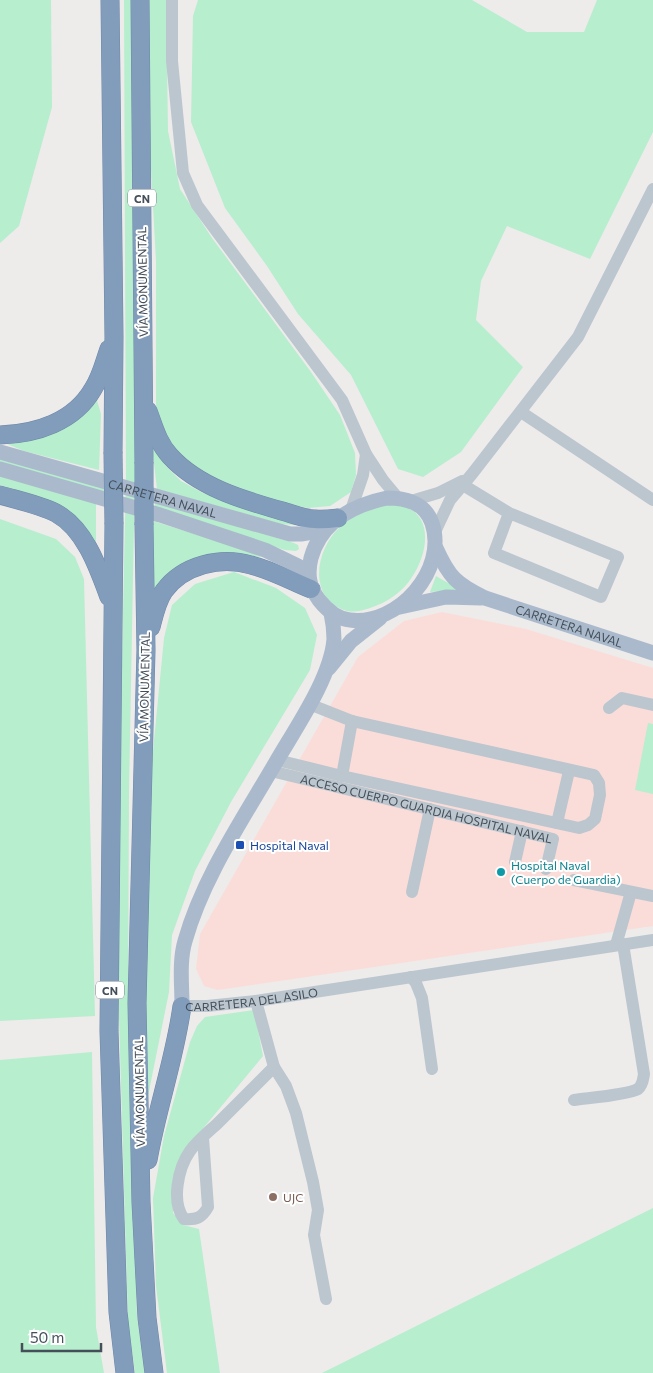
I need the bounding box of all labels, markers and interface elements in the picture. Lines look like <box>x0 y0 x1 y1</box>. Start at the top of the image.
road number: CN <box>128 190 156 207</box>
street label: VÍA MONUMENTAL <box>134 227 150 337</box>
street label: CARRETERA NAVAL <box>107 476 219 520</box>
street label: CARRETERA NAVAL <box>514 601 625 650</box>
street label: VÍA MONUMENTAL <box>136 632 152 742</box>
street label: ACCESO CUERPO GUARDIA HOSPITAL NAVAL <box>299 771 554 846</box>
place label: Hospital Naval <box>250 838 329 852</box>
marker: Hospital Naval <box>234 839 246 851</box>
place label: Hospital Naval (Cuerpo de Guardia) <box>511 858 621 886</box>
marker: Hospital Naval (Cuerpo de Guardia) <box>495 866 507 878</box>
road number: CN <box>96 982 124 998</box>
street label: CARRETERA DEL ASILO <box>185 985 319 1013</box>
street label: VÍA MONUMENTAL <box>131 1037 147 1147</box>
place label: UJC <box>283 1190 303 1205</box>
marker: UJC <box>267 1191 279 1203</box>
scale bar <box>22 1320 101 1352</box>
text: 50 m <box>30 1328 64 1346</box>

